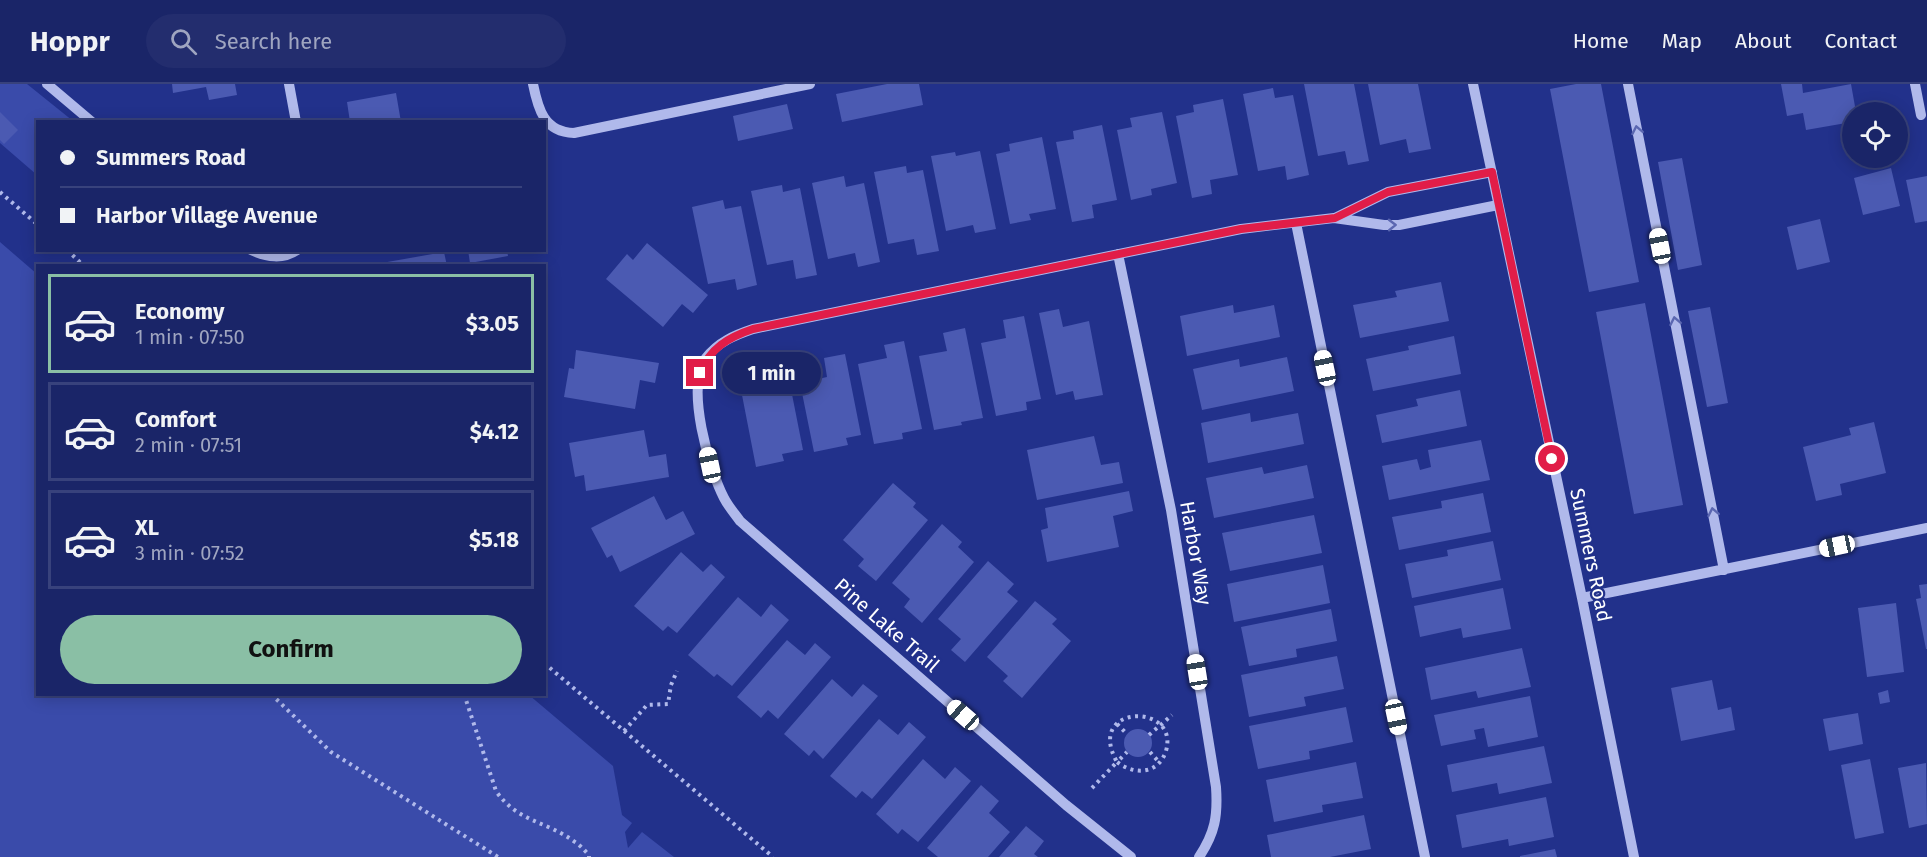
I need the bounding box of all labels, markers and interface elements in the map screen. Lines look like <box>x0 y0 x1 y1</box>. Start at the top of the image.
search box <box>146 14 566 68</box>
text: Hoppr <box>30 25 110 58</box>
icon: search <box>167 25 200 58</box>
text: Search here <box>215 28 332 55</box>
text: Home <box>1573 28 1629 54</box>
text: Map <box>1662 28 1702 54</box>
text: About <box>1735 28 1792 54</box>
text: Contact <box>1825 28 1897 54</box>
map controls <box>1842 102 1908 168</box>
button: locate <box>1842 102 1908 168</box>
one-way arrow <box>1631 125 1644 135</box>
text: Summers Road <box>96 144 246 171</box>
text: Harbor Village Avenue <box>96 202 318 229</box>
one-way arrow <box>1388 218 1397 231</box>
car <box>1648 227 1672 265</box>
icon: car <box>63 297 117 351</box>
text: Economy <box>135 298 224 325</box>
text: $3.05 <box>466 310 519 337</box>
one-way arrow <box>1669 316 1682 326</box>
text: 1 min · 07:50 <box>135 325 245 349</box>
car <box>1312 349 1338 387</box>
callout: 1 min <box>721 352 820 394</box>
route end <box>686 359 713 386</box>
text: 1 min <box>747 361 796 385</box>
icon: car <box>63 405 117 459</box>
text: Comfort <box>135 406 216 433</box>
text: $4.12 <box>470 418 519 445</box>
text: 2 min · 07:51 <box>135 433 242 457</box>
route start <box>1538 445 1565 472</box>
car <box>697 446 723 484</box>
street label: Summers Road <box>1565 486 1617 624</box>
street label: Harbor Way <box>1175 499 1217 607</box>
one-way arrow <box>1707 508 1720 518</box>
icon: car <box>63 513 117 567</box>
text: XL <box>135 514 159 541</box>
text: $5.18 <box>469 526 519 553</box>
car <box>1818 533 1856 559</box>
text: 3 min · 07:52 <box>135 541 244 565</box>
street label: Pine Lake Trail <box>830 573 944 677</box>
button: Confirm <box>60 615 522 684</box>
car <box>1185 653 1209 691</box>
car <box>944 696 982 734</box>
car <box>1383 698 1409 736</box>

